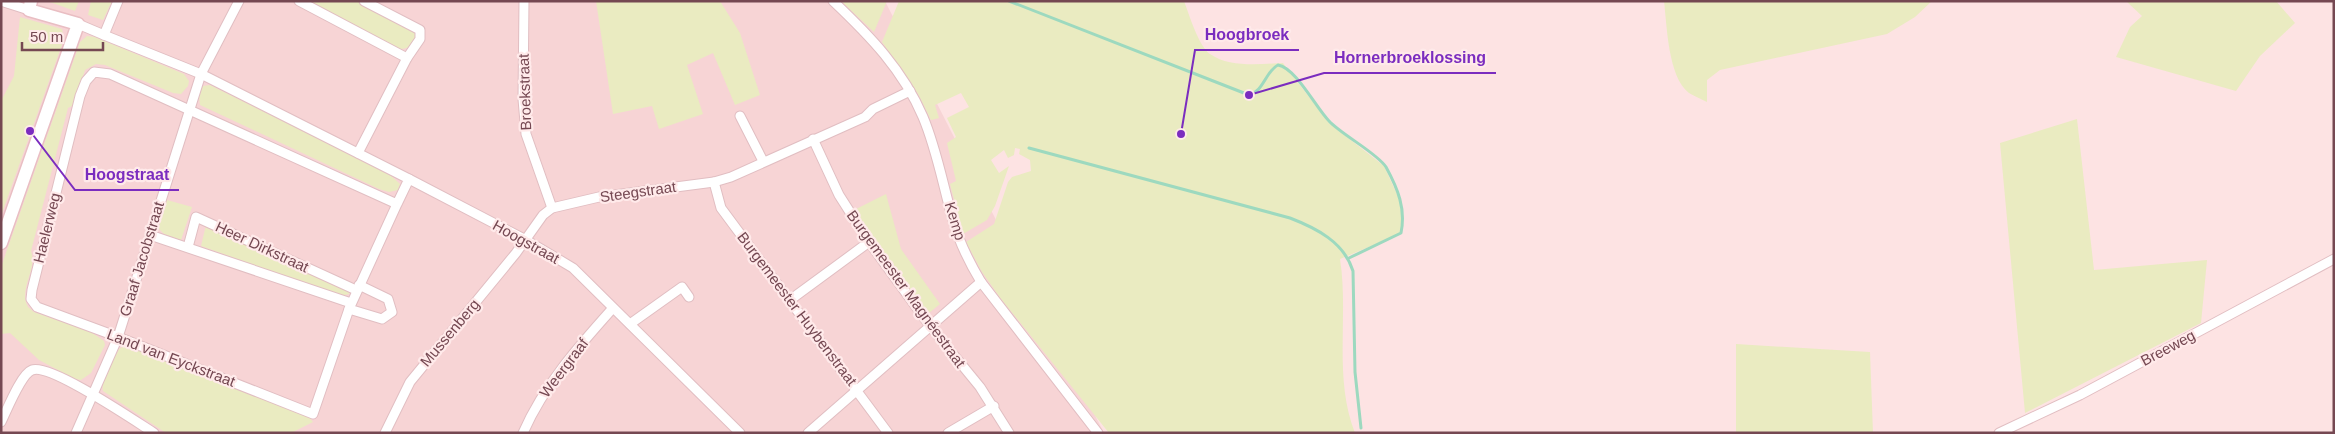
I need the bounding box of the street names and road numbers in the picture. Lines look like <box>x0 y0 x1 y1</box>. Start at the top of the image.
street label: Broekstraat <box>515 53 534 131</box>
street label: Steegstraat <box>599 178 678 205</box>
street label: Haelerweg <box>30 191 63 265</box>
street label: Graaf Jacobstraat <box>116 199 167 318</box>
street label: Kemp <box>942 200 969 242</box>
street label: Burgemeester Magnéestraat <box>844 207 970 371</box>
street label: Hoogstraat <box>490 216 563 267</box>
street label: Heer Dirkstraat <box>213 218 312 276</box>
street label: Burgemeester Huybenstraat <box>734 229 861 389</box>
street label: Mussenberg <box>417 296 483 370</box>
street label: Land van Eyckstraat <box>105 325 238 390</box>
street label: Breeweg <box>2138 326 2198 369</box>
street label: Weergraaf <box>536 334 592 401</box>

